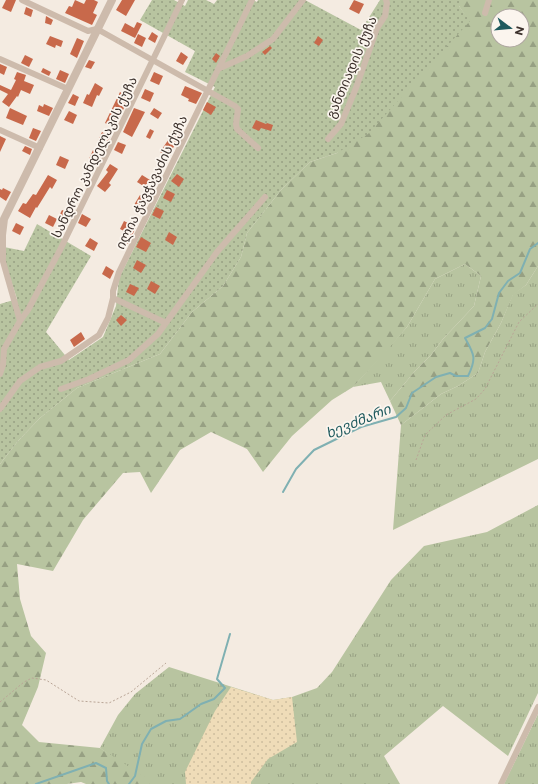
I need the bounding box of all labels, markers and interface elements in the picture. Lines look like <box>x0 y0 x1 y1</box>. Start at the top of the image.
north arrow <box>490 8 530 48</box>
street label: განთიადის ქუჩა <box>322 14 381 121</box>
text: N <box>512 25 528 37</box>
street label: სანდრო კანდელაკის ქუჩა <box>48 74 141 241</box>
street label: ილია ჭავჭავაძის ქუჩა <box>112 112 191 252</box>
water label: ხევძმარი <box>323 399 394 442</box>

